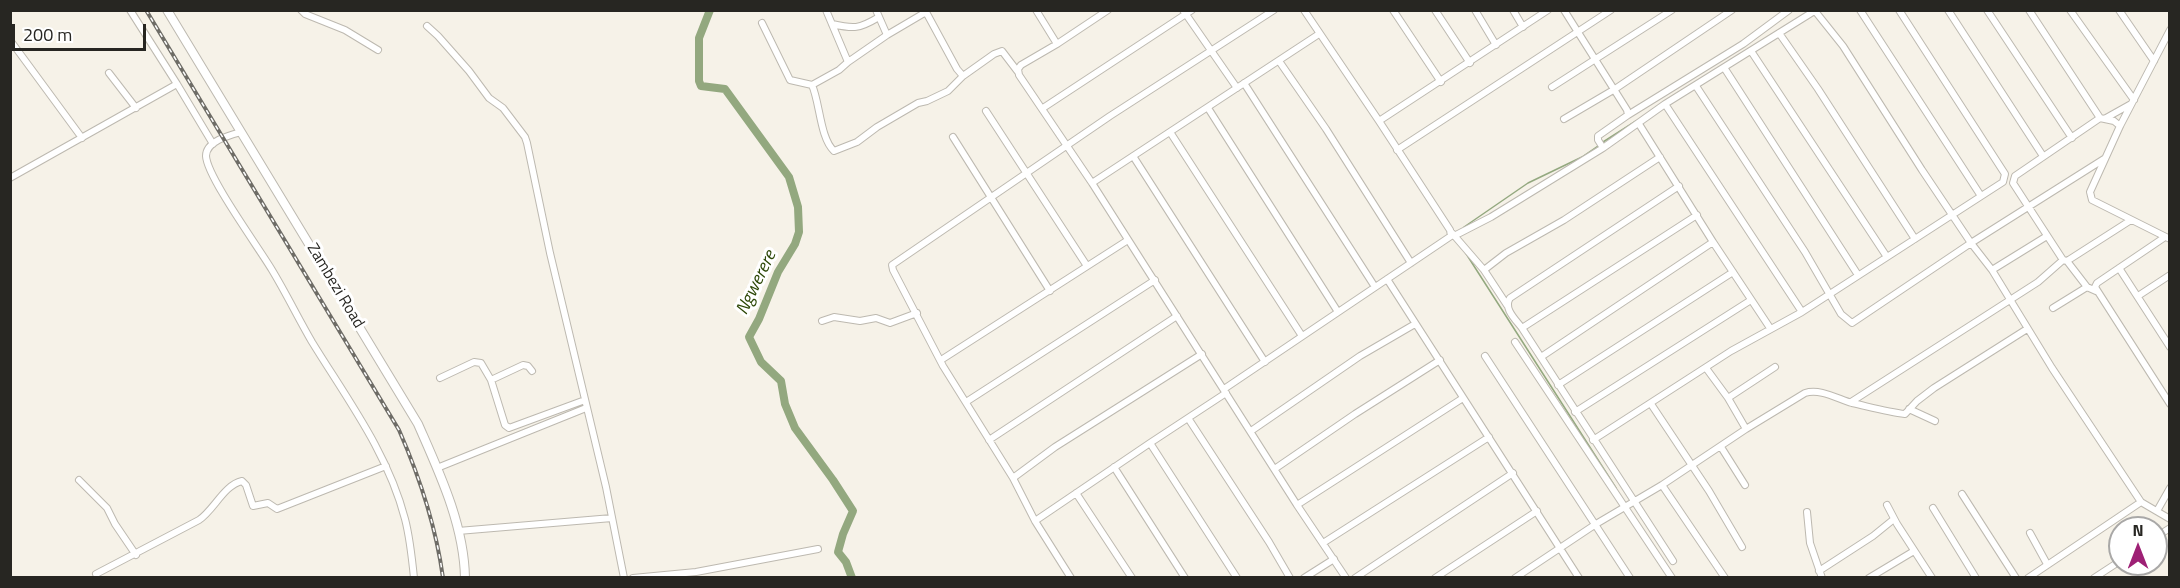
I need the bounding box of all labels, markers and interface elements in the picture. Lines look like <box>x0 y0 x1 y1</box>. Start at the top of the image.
scale bar <box>15 12 148 50</box>
text: 200 m <box>23 21 72 48</box>
street label: Zambezi Road <box>302 240 368 332</box>
water label: Ngwerere <box>732 247 782 319</box>
north arrow <box>2108 516 2168 576</box>
text: N <box>2132 518 2144 542</box>

